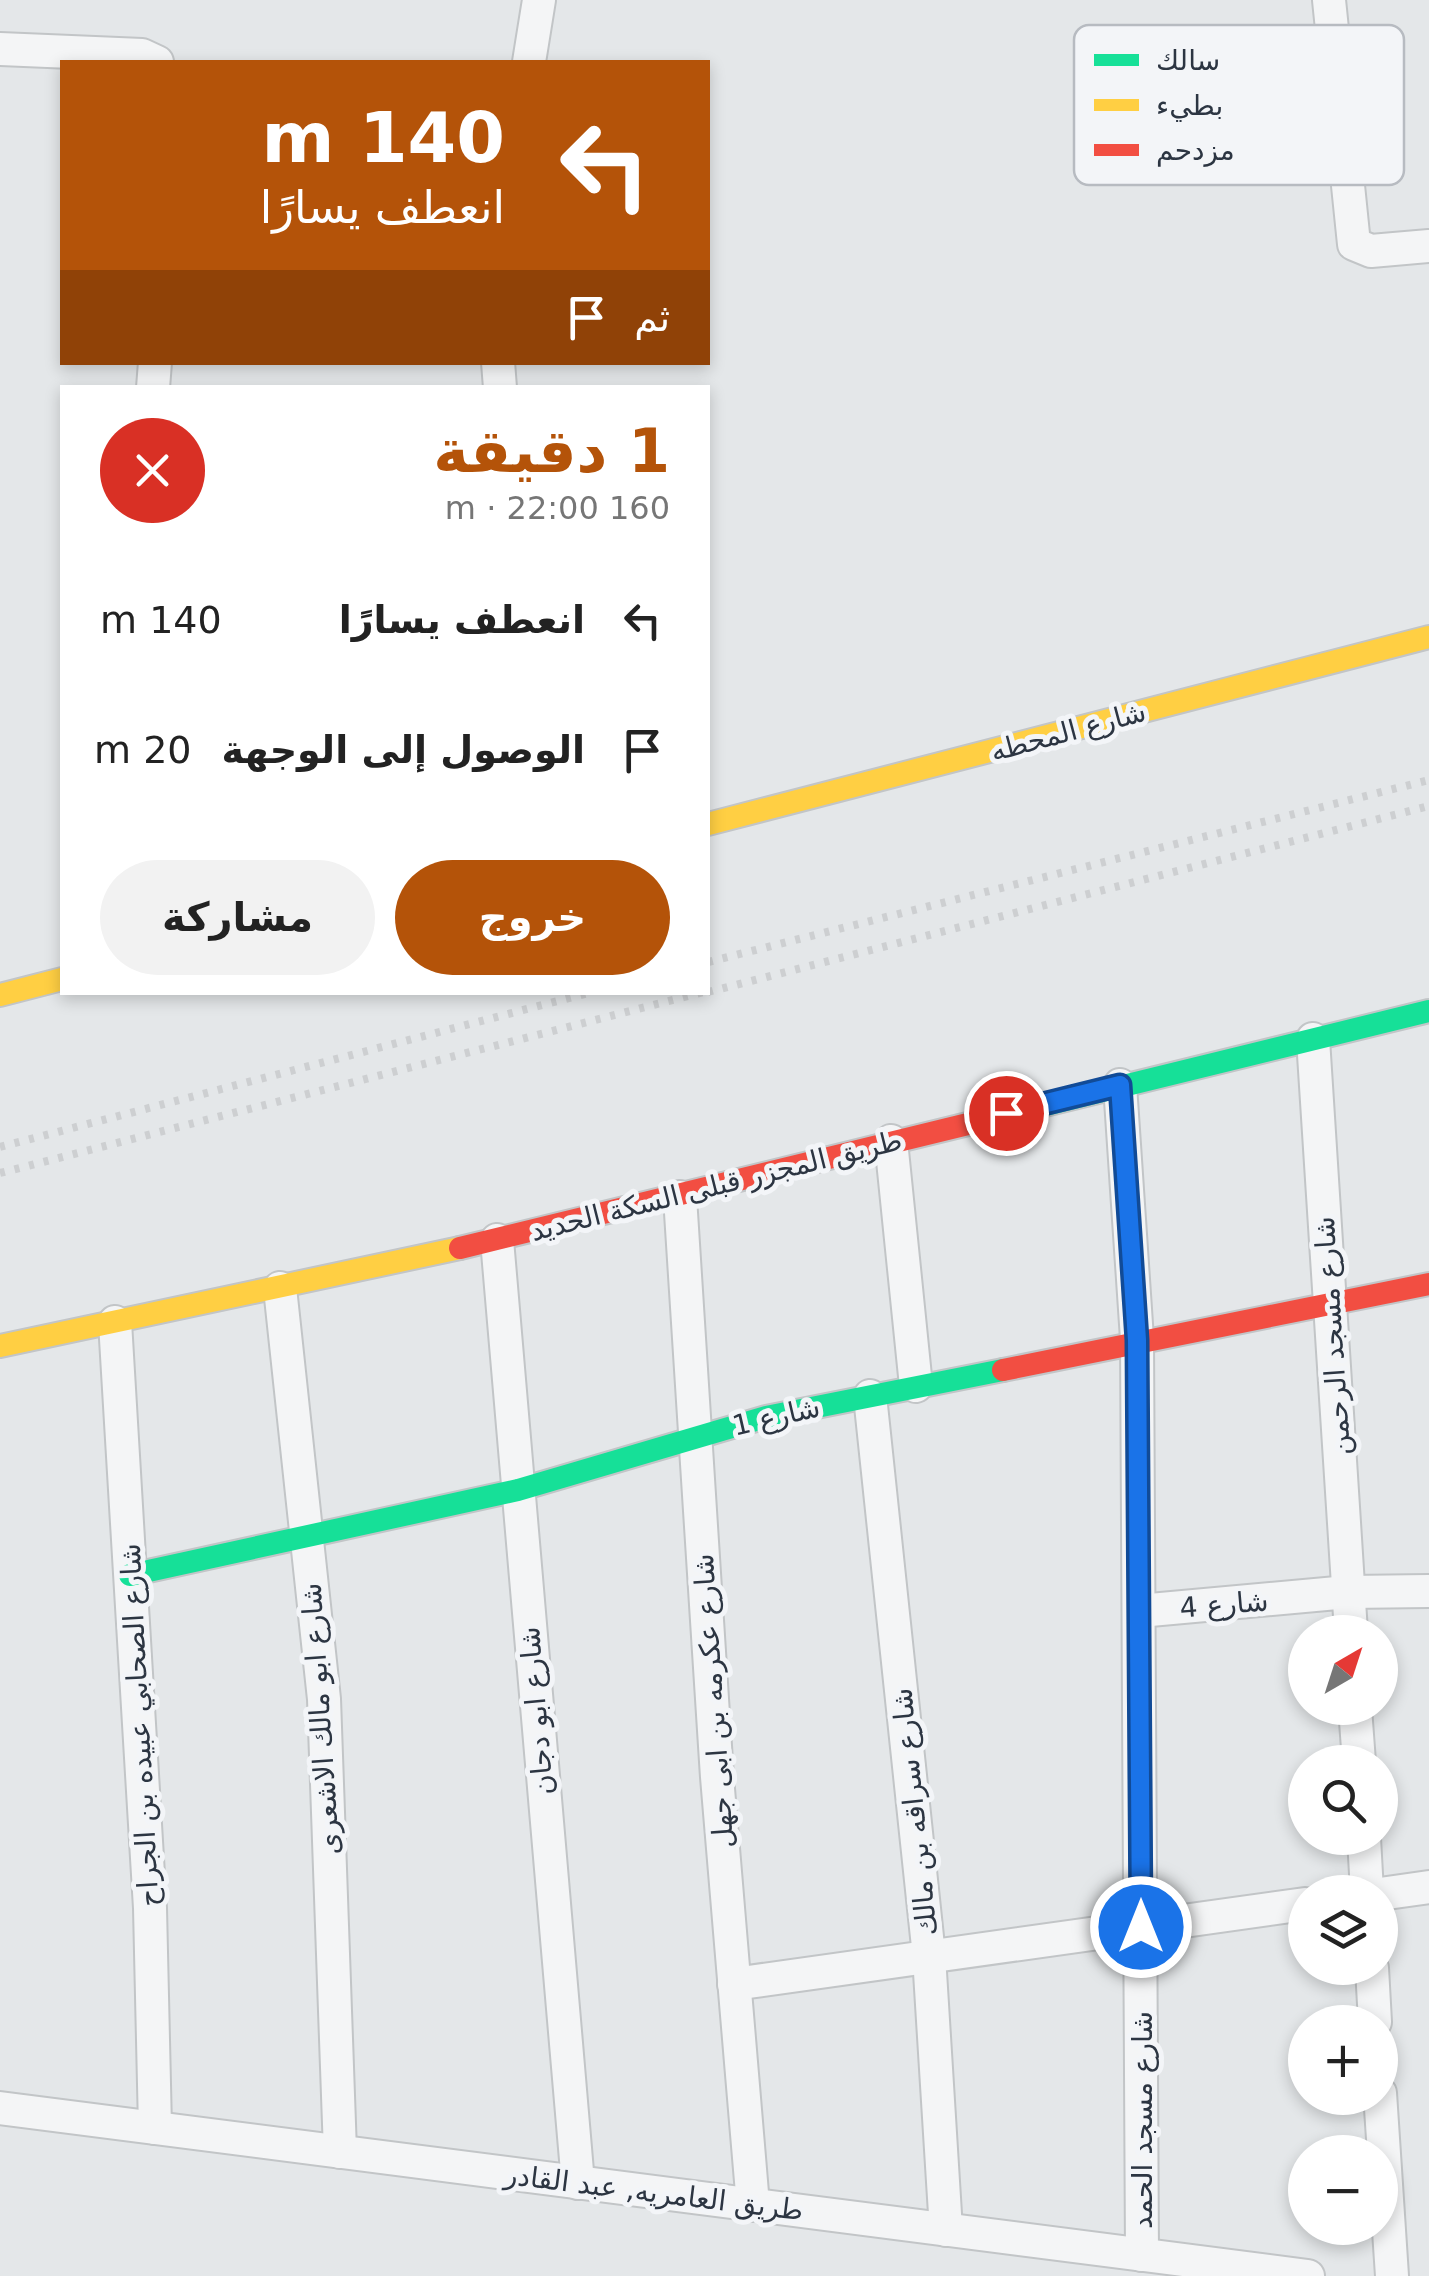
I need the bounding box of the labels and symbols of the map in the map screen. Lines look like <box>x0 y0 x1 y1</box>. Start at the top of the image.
legend <box>1074 25 1404 185</box>
text: سالك <box>1156 44 1220 77</box>
text: بطيء <box>1156 89 1223 122</box>
text: مزدحم <box>1156 134 1235 167</box>
street label: شارع المحطه <box>987 695 1150 768</box>
pin <box>964 1071 1049 1156</box>
street label: طريق المجزر قبلى السكة الحديد <box>527 1123 905 1248</box>
street label: شارع مسجد الرحمن <box>1308 1215 1357 1456</box>
street label: شارع 1 <box>729 1390 823 1443</box>
street label: شارع الصحابي عبيده بن الجراح <box>113 1542 165 1908</box>
street label: شارع عكرمه بن ابى جهل <box>687 1553 740 1849</box>
street label: شارع ابو مالك الاشعرى <box>295 1582 346 1856</box>
street label: شارع 4 <box>1178 1584 1270 1625</box>
north arrow <box>1288 1615 1398 1725</box>
street label: شارع ابو دجان <box>513 1625 560 1797</box>
street label: شارع سراقه بن مالك <box>885 1687 944 1937</box>
position arrow <box>1089 1875 1193 1979</box>
street label: شارع مسجد الحمد <box>1126 2011 1159 2229</box>
street label: طريق العامريه, عبد القادر <box>501 2158 805 2227</box>

